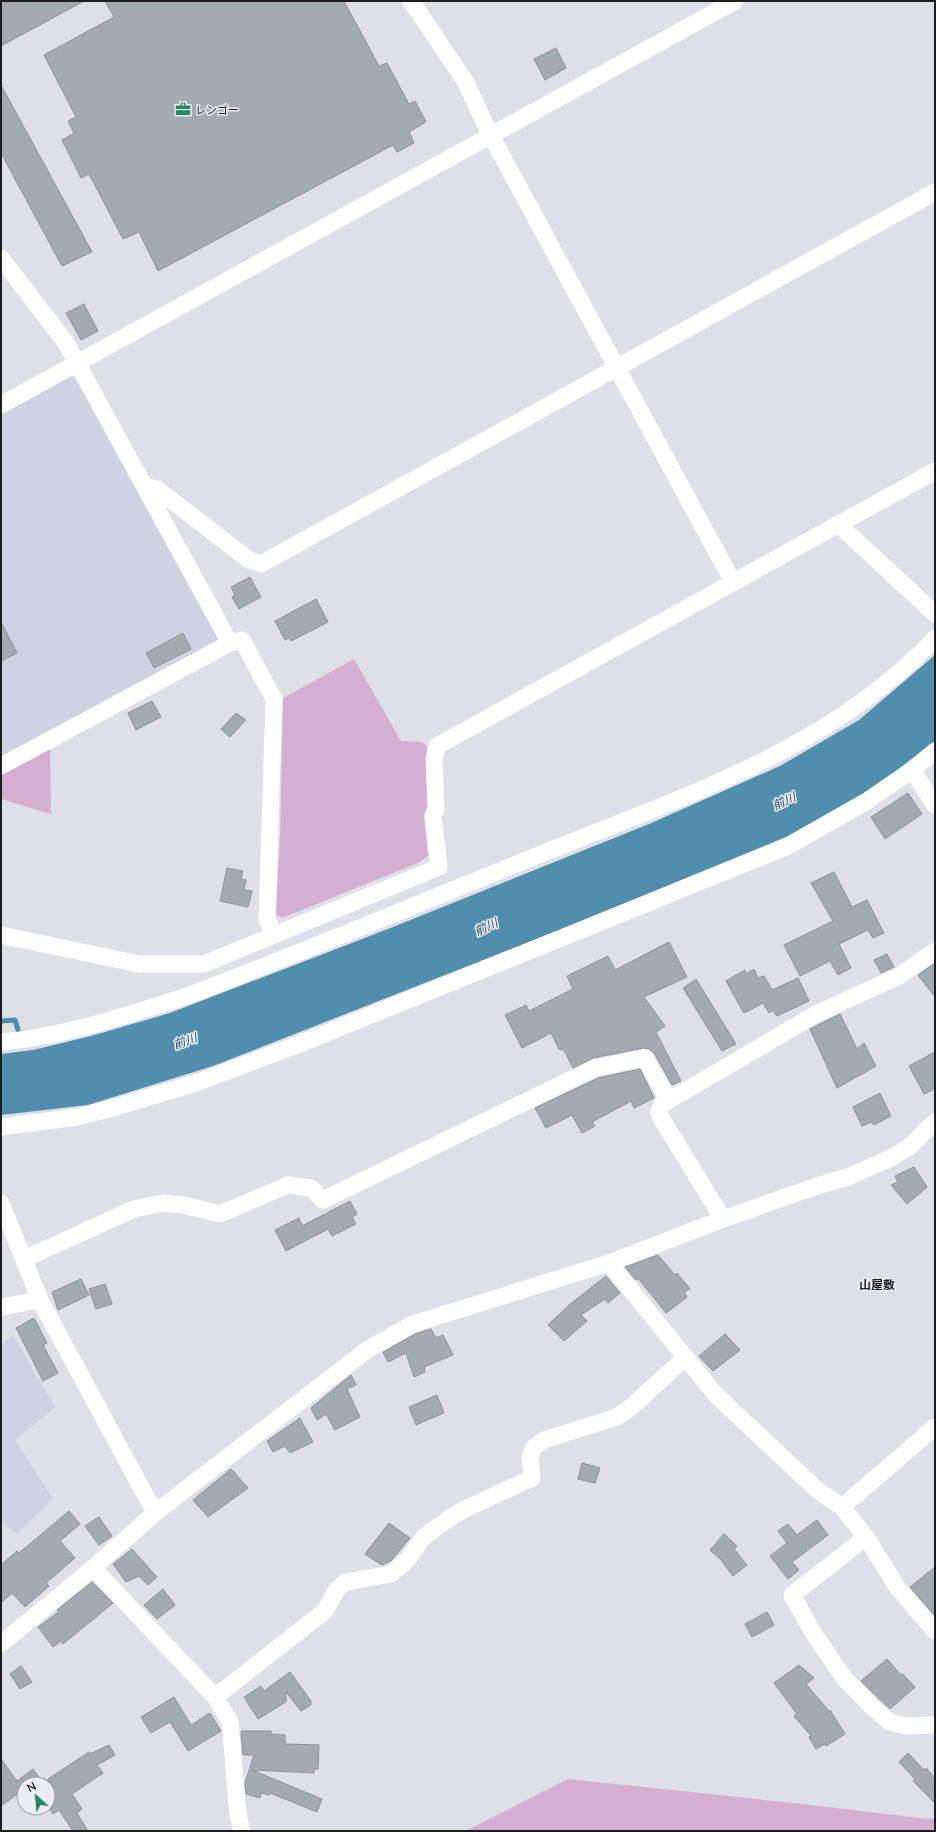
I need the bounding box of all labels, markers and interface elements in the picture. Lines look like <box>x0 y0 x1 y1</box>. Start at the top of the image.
office icon: レンゴー <box>174 100 192 118</box>
place label: レンゴー <box>195 103 239 116</box>
water label: 前川 <box>770 788 800 813</box>
water label: 前川 <box>472 914 502 939</box>
water label: 前川 <box>171 1029 201 1052</box>
district label: 山屋敷 <box>859 1277 895 1292</box>
north arrow <box>16 1776 56 1816</box>
text: N <box>25 1779 38 1794</box>

